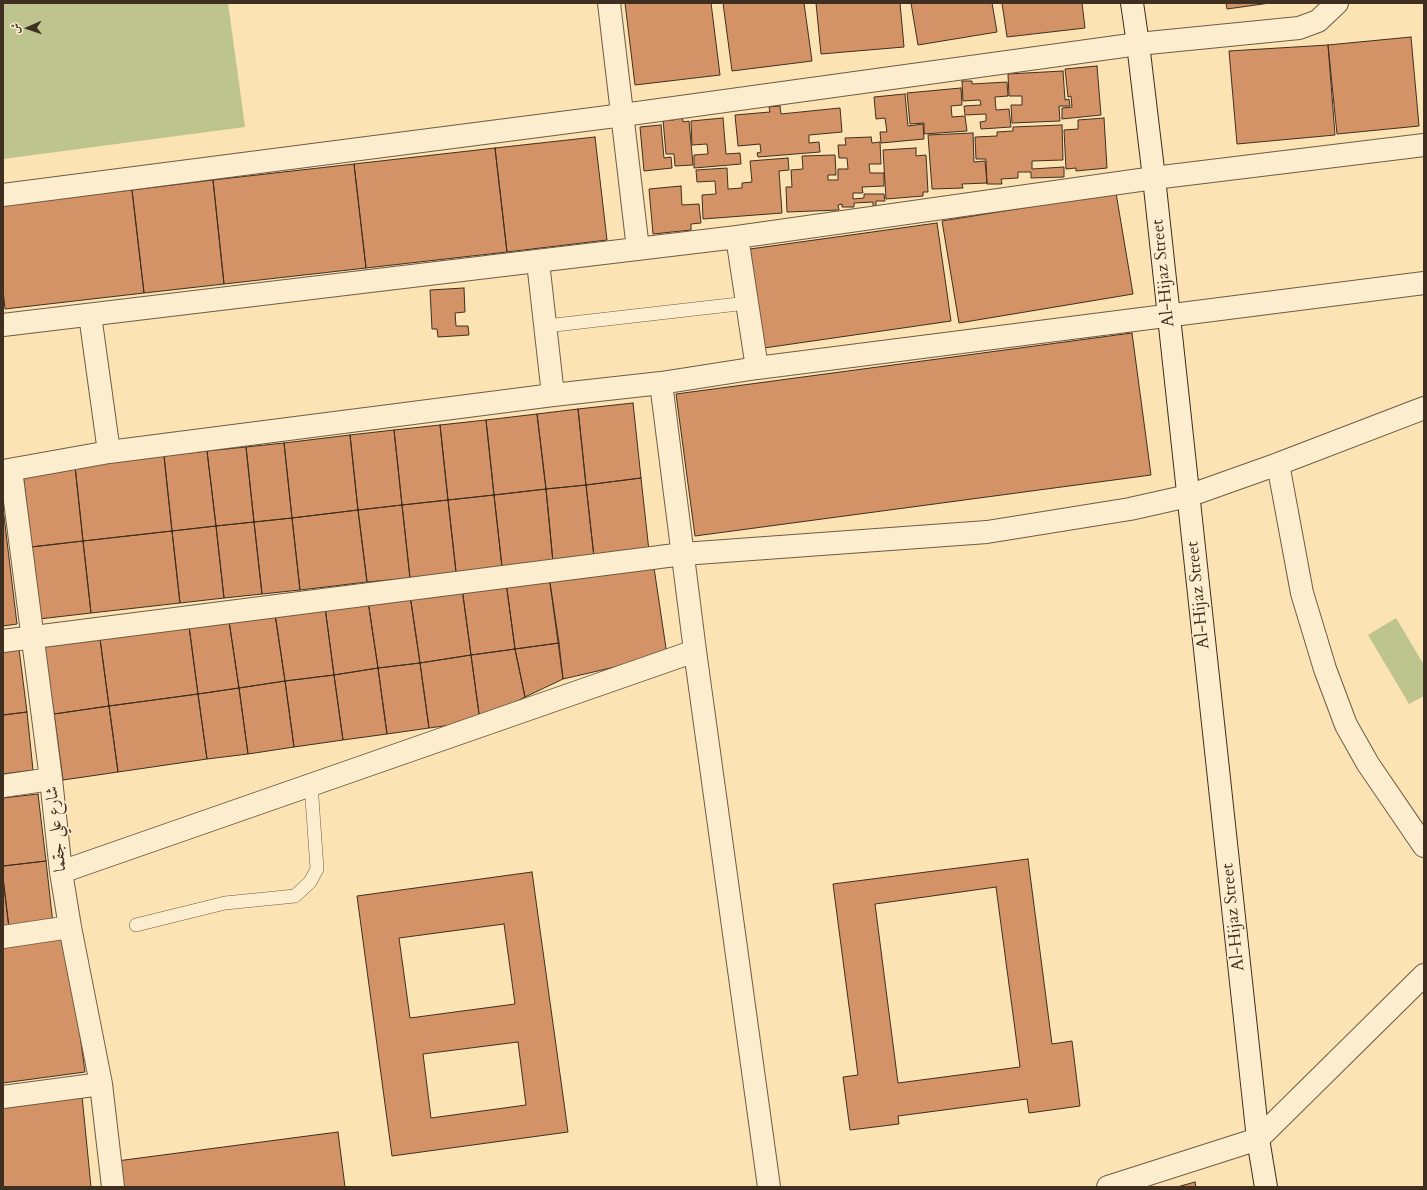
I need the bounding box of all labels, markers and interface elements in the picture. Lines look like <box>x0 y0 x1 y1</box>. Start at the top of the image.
north arrow <box>8 8 48 48</box>
text: ش <box>8 23 23 34</box>
street label: Al-Hijaz Street <box>1148 218 1180 328</box>
street label: Al-Hijaz Street <box>1183 540 1215 650</box>
street label: شارع علي جقما <box>42 785 72 873</box>
street label: Al-Hijaz Street <box>1218 862 1250 972</box>

